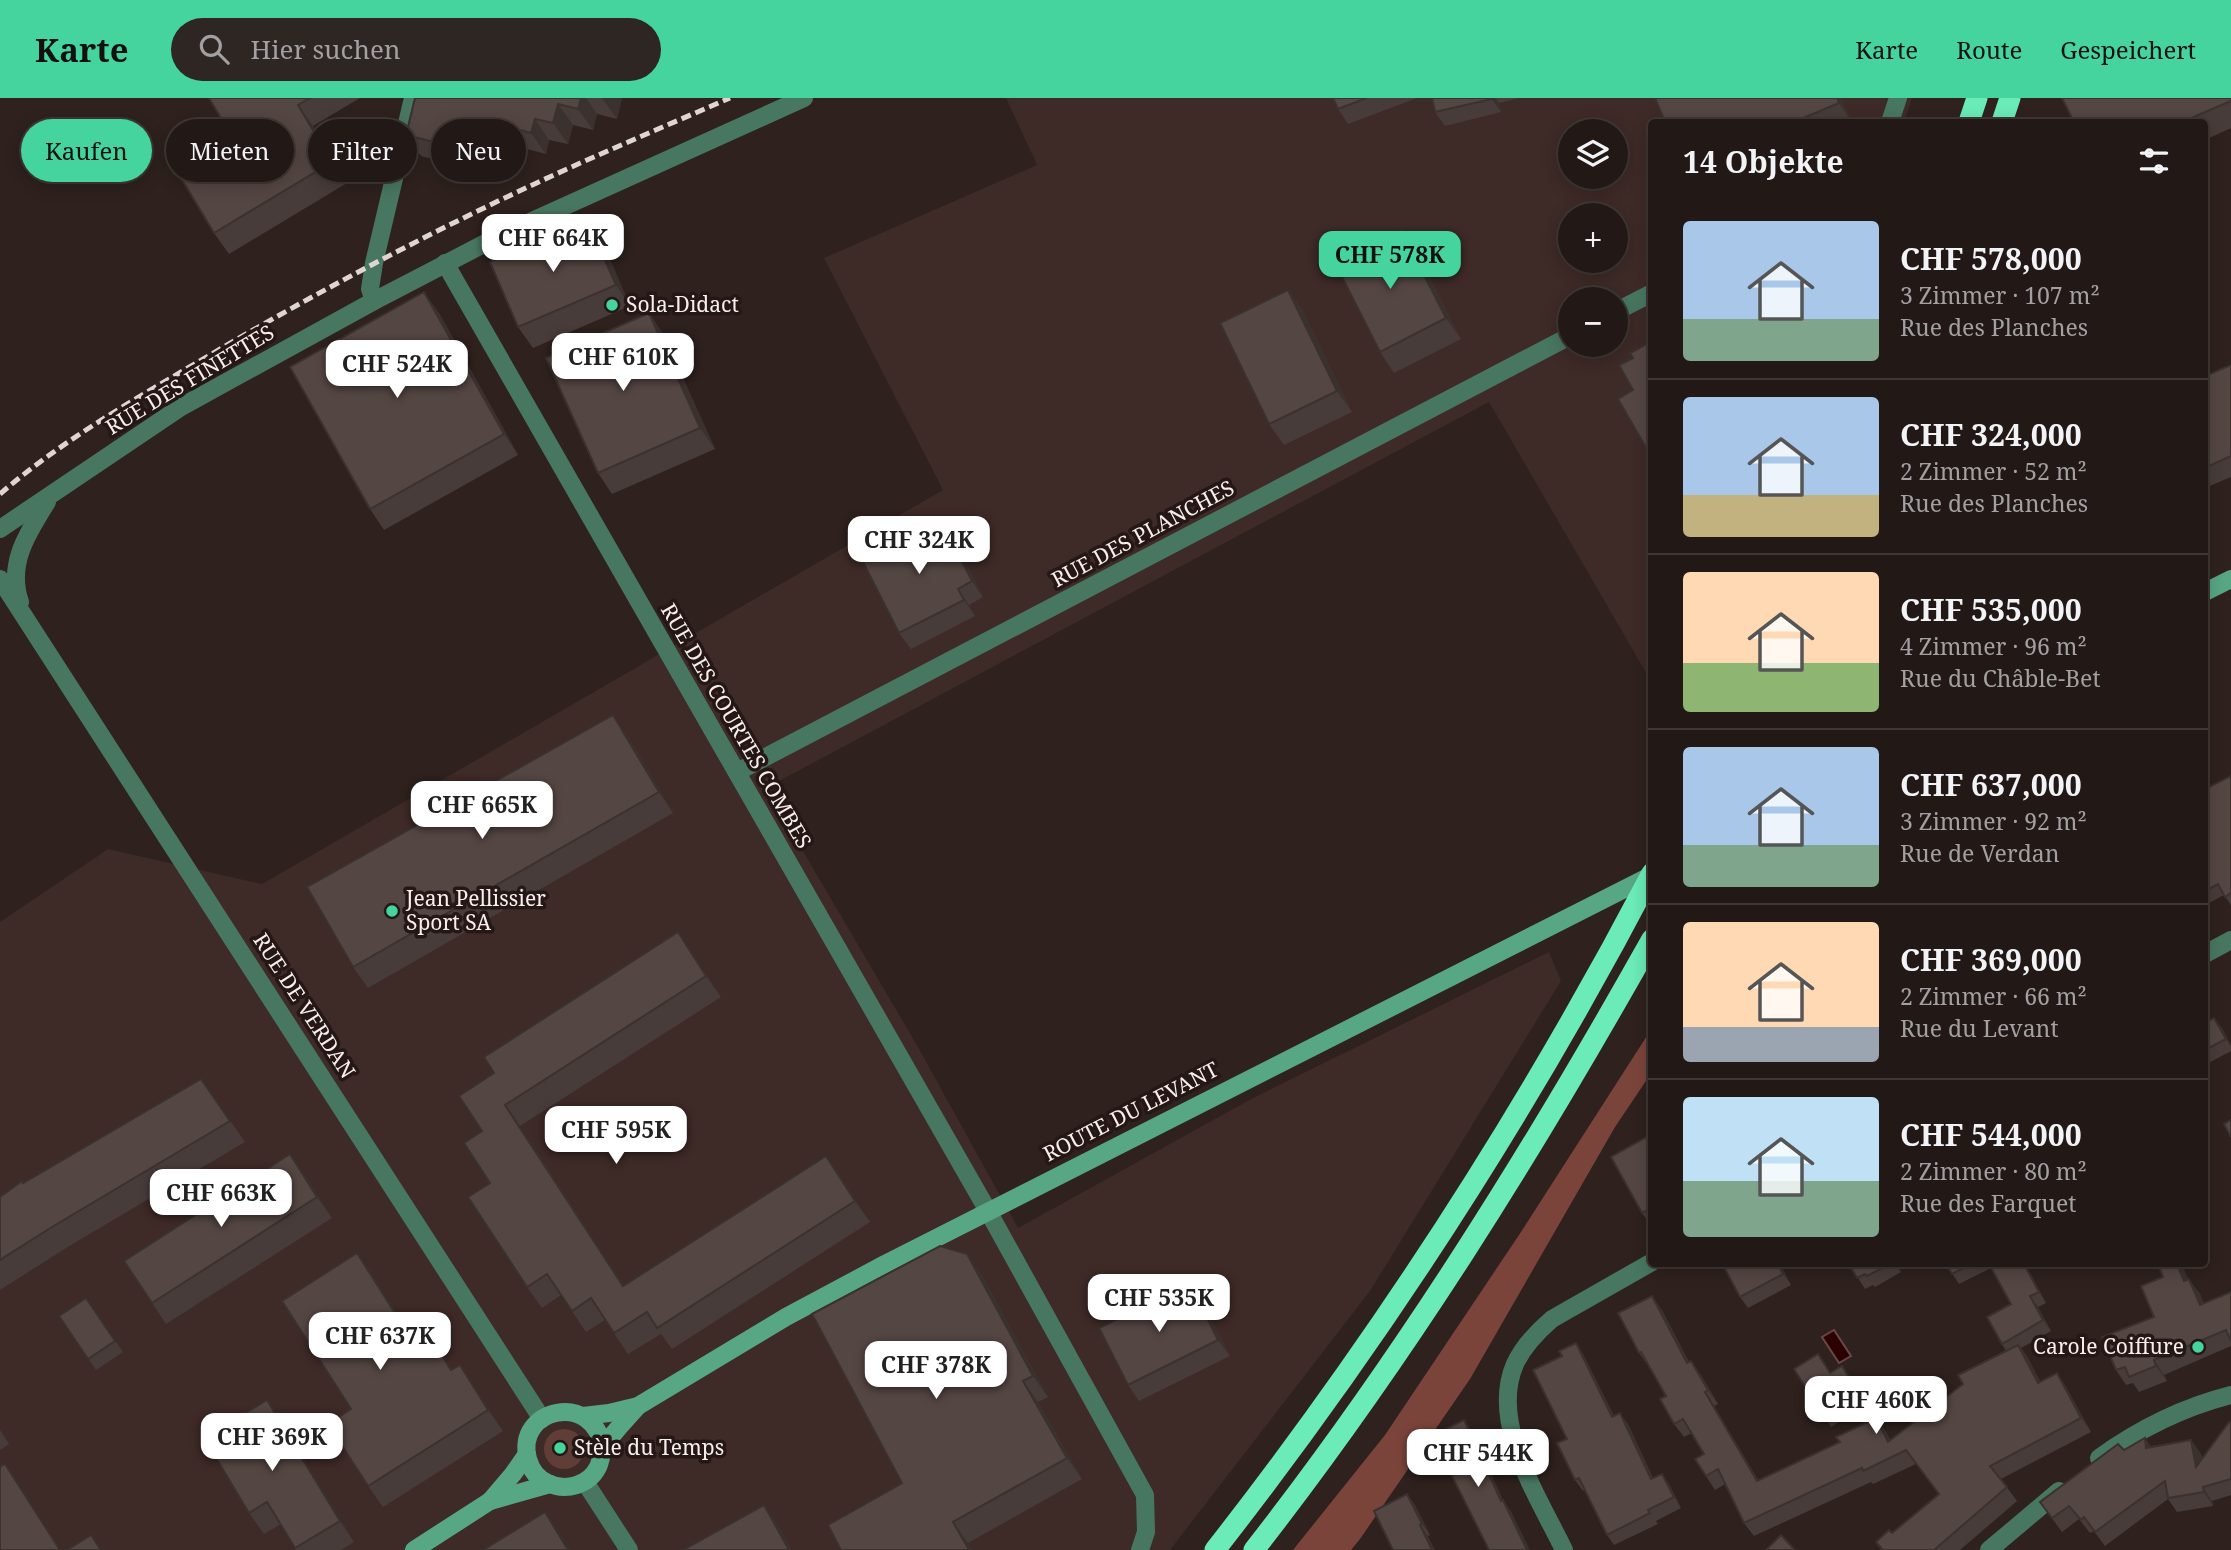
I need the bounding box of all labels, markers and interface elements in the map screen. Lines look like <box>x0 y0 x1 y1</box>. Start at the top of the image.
search box <box>171 18 661 81</box>
text: Karte <box>35 27 129 72</box>
icon: search <box>195 30 233 68</box>
text: Hier suchen <box>251 31 401 67</box>
text: Karte <box>1855 33 1918 66</box>
text: Route <box>1956 33 2022 66</box>
text: Gespeichert <box>2060 33 2196 66</box>
chip: Kaufen <box>21 119 152 182</box>
chip: Mieten <box>166 119 294 182</box>
chip: Filter <box>308 119 417 182</box>
chip: Neu <box>431 119 526 182</box>
map controls <box>1558 119 1628 357</box>
button: layers <box>1558 119 1628 189</box>
text: 14 Objekte <box>1683 141 1844 182</box>
icon: filters <box>2135 142 2173 180</box>
button: + <box>1558 203 1628 273</box>
pin: CHF 664K <box>481 214 625 274</box>
text: CHF 664K <box>498 221 608 253</box>
pin: CHF 578K <box>1318 232 1462 291</box>
text: CHF 578K <box>1335 238 1445 270</box>
text: CHF 578,000 <box>1900 238 2082 279</box>
icon: home <box>1739 249 1823 333</box>
text: 3 Zimmer · 107 m² <box>1900 279 2100 311</box>
button: − <box>1558 287 1628 357</box>
place label: Sola-Didact <box>626 290 739 318</box>
marker: Sola-Didact <box>604 297 620 313</box>
text: Rue des Planches <box>1900 311 2088 343</box>
street label: RUE DES FINETTES <box>100 318 279 441</box>
pin: CHF 610K <box>551 334 695 393</box>
text: CHF 610K <box>568 340 678 372</box>
pin: CHF 524K <box>325 341 469 400</box>
text: CHF 524K <box>342 347 452 379</box>
text: CHF 324,000 <box>1900 414 2082 455</box>
icon: home <box>1739 425 1823 509</box>
text: 2 Zimmer · 52 m² <box>1900 455 2087 487</box>
street label: RUE DES PLANCHES <box>1046 473 1239 593</box>
text: Rue des Planches <box>1900 487 2088 519</box>
pin: CHF 324K <box>847 517 991 576</box>
text: CHF 324K <box>864 523 974 555</box>
text: CHF 535,000 <box>1900 589 2082 630</box>
street label: RUE DES COURTES COMBES <box>655 598 819 853</box>
icon: home <box>1739 600 1823 684</box>
text: 4 Zimmer · 96 m² <box>1900 630 2087 662</box>
text: Rue du Châble-Bet <box>1900 662 2101 694</box>
text: CHF 637,000 <box>1900 764 2082 805</box>
icon: home <box>1739 775 1823 859</box>
pin: CHF 665K <box>410 782 554 841</box>
text: CHF 665K <box>427 788 537 820</box>
text: 3 Zimmer · 92 m² <box>1900 805 2087 837</box>
text: Rue de Verdan <box>1900 837 2060 869</box>
place label: Jean Pellissier Sport SA <box>405 884 546 936</box>
marker: Jean Pellissier Sport SA <box>384 903 400 919</box>
street label: RUE DE VERDAN <box>247 928 362 1083</box>
text: CHF 369,000 <box>1900 939 2082 980</box>
icon: home <box>1739 950 1823 1034</box>
text: 2 Zimmer · 66 m² <box>1900 980 2087 1012</box>
text: Rue du Levant <box>1900 1012 2059 1044</box>
street label: ROUTE DU LEVANT <box>1038 1055 1223 1167</box>
pin: CHF 595K <box>544 1107 688 1166</box>
text: CHF 595K <box>561 1113 671 1145</box>
text: CHF 544,000 <box>1900 1114 2082 1155</box>
icon: home <box>1739 1125 1823 1209</box>
text: 2 Zimmer · 80 m² <box>1900 1155 2087 1187</box>
pin: CHF 663K <box>149 1170 293 1229</box>
text: CHF 663K <box>166 1176 276 1208</box>
text: Rue des Farquet <box>1900 1187 2076 1219</box>
pin: CHF 535K <box>1087 1274 1231 1334</box>
text: CHF 535K <box>1104 1281 1214 1313</box>
pin: CHF 637K <box>308 1312 452 1372</box>
text: CHF 637K <box>325 1319 435 1351</box>
place label: Carole Coiffure <box>2033 1332 2184 1360</box>
marker: Carole Coiffure <box>2190 1339 2206 1355</box>
pin: CHF 378K <box>864 1342 1008 1401</box>
text: CHF 378K <box>881 1348 991 1380</box>
pin: CHF 460K <box>1804 1376 1948 1436</box>
text: CHF 460K <box>1821 1383 1931 1415</box>
pin: CHF 369K <box>200 1414 344 1473</box>
text: CHF 369K <box>217 1420 327 1452</box>
pin: CHF 544K <box>1406 1430 1550 1489</box>
place label: Stèle du Temps <box>574 1433 724 1461</box>
text: CHF 544K <box>1423 1436 1533 1468</box>
marker: Stèle du Temps <box>552 1440 568 1456</box>

